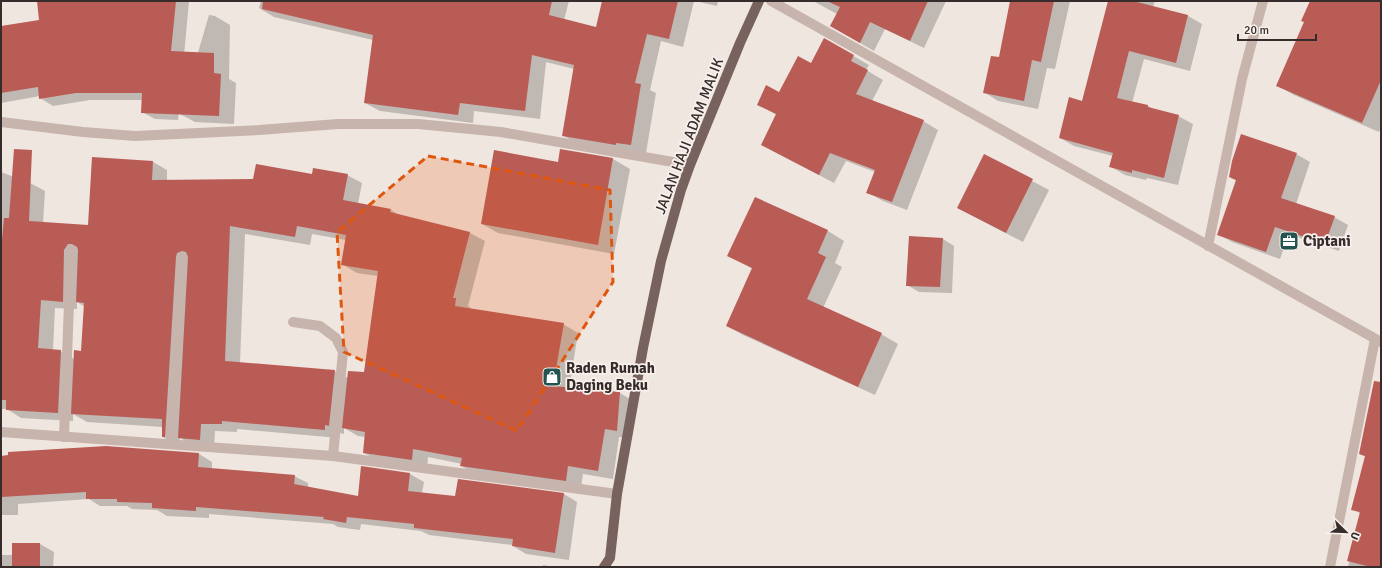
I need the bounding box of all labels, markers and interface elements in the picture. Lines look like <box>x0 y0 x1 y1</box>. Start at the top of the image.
scale bar <box>1238 16 1316 42</box>
text: 20 m <box>1244 23 1269 38</box>
street label: JALAN HAJI ADAM MALIK <box>651 55 727 217</box>
office icon: Ciptani <box>1278 230 1300 252</box>
place label: Ciptani <box>1303 232 1351 250</box>
place label: Raden Rumah Daging Beku <box>566 359 655 394</box>
shop icon: Raden Rumah Daging Beku <box>541 366 563 388</box>
north arrow <box>1326 512 1366 552</box>
text: U <box>1347 530 1362 542</box>

